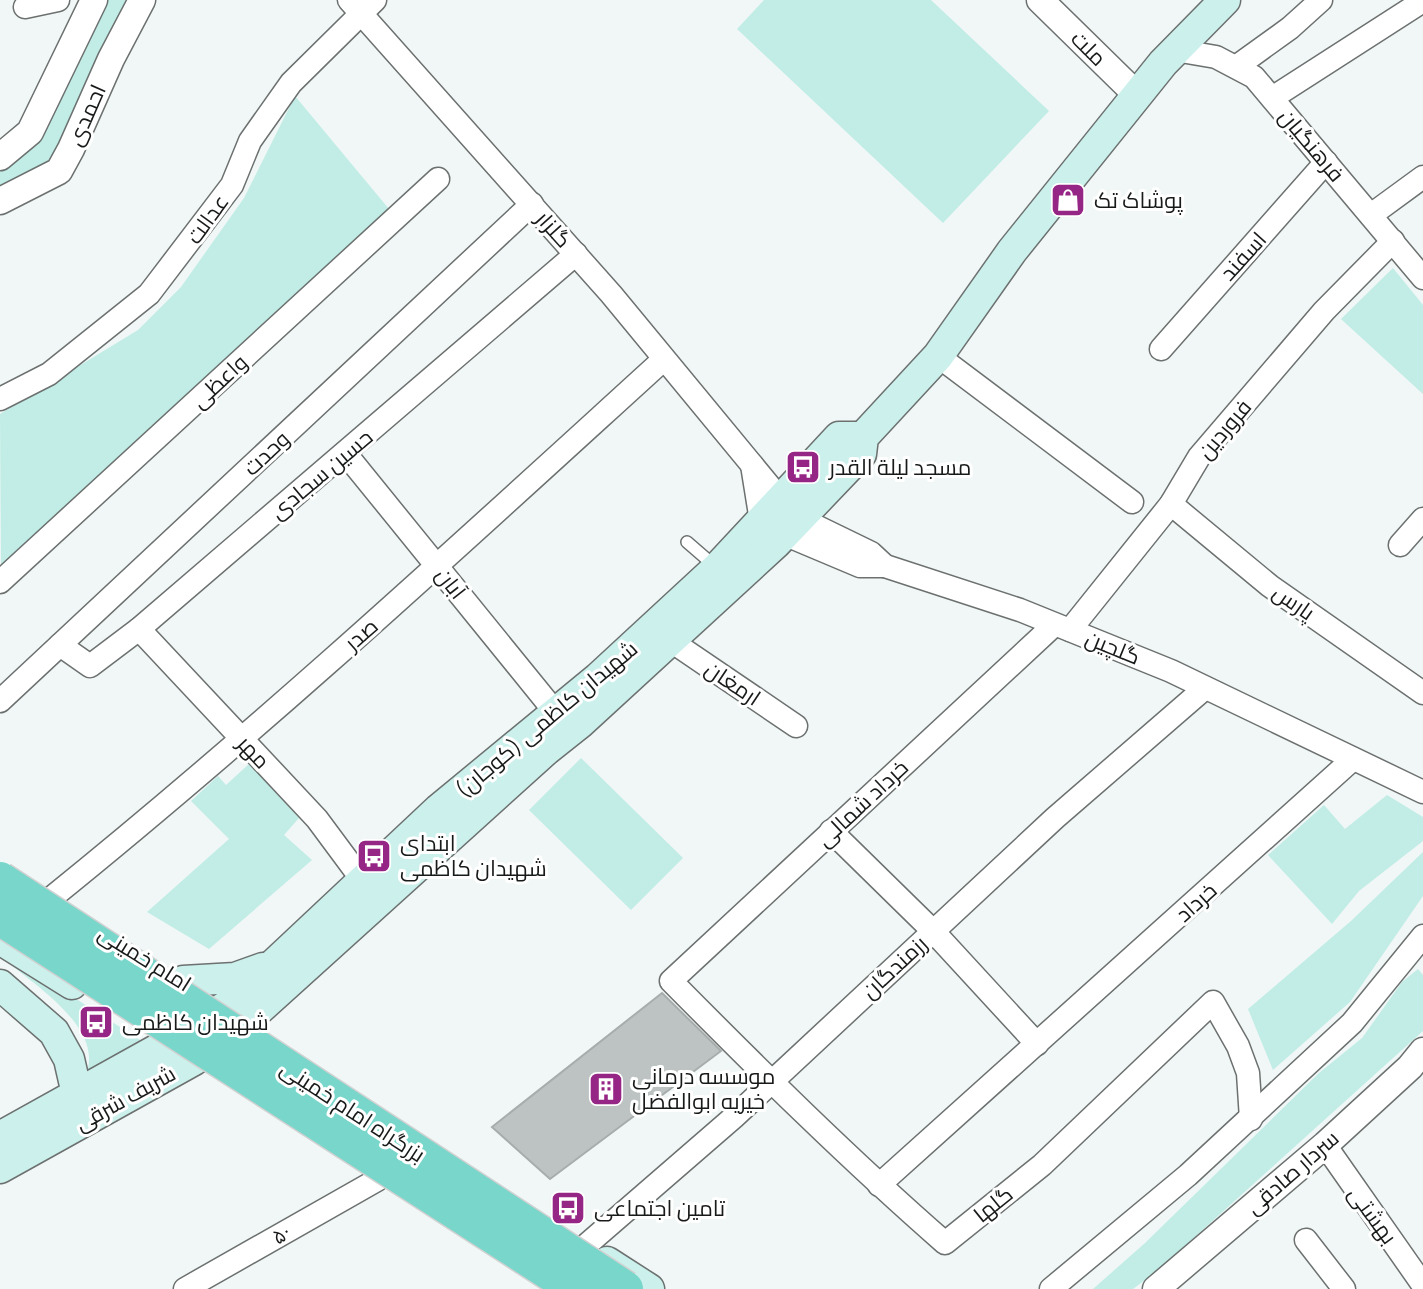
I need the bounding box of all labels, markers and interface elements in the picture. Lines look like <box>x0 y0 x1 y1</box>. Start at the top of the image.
street label: ملت <box>1065 24 1113 72</box>
street label: احمدی <box>59 79 113 151</box>
street label: فرهنگیان <box>1273 102 1351 188</box>
shop icon: پوشاک تک <box>1049 181 1087 219</box>
place label: پوشاک تک <box>1094 185 1183 215</box>
street label: عدالت <box>179 188 235 250</box>
street label: گلزار <box>528 203 579 254</box>
street label: اسفند <box>1213 225 1273 287</box>
street label: واعظی <box>184 347 254 415</box>
street label: فروردین <box>1190 393 1258 465</box>
street label: حسین سجادی <box>263 422 379 526</box>
street label: وحدت <box>236 424 296 482</box>
bus stop icon: مسجد لیلة القدر <box>784 448 822 486</box>
place label: مسجد لیلة القدر <box>827 452 971 482</box>
street label: آبان <box>429 561 473 605</box>
street label: پارس <box>1267 577 1321 627</box>
street label: صدر <box>336 611 384 658</box>
street label: گلچین <box>1081 622 1145 672</box>
street label: شهیدان کاظمی (کوجان) <box>448 634 644 804</box>
street label: ارمغان <box>699 654 767 712</box>
street label: مهر <box>230 727 277 775</box>
street label: خرداد شمالی <box>810 753 914 853</box>
place label: ابتدای شهیدان کاظمی <box>400 828 547 883</box>
bus stop icon: ابتدای شهیدان کاظمی <box>355 837 393 875</box>
street label: خرداد <box>1169 875 1223 929</box>
street label: امام خمینی <box>92 918 197 999</box>
street label: رزمندگان <box>855 929 933 1005</box>
bus stop icon: شهیدان کاظمی <box>77 1003 115 1041</box>
place label: شهیدان کاظمی <box>122 1007 269 1037</box>
street label: بزرگراه امام خمینی <box>274 1053 431 1170</box>
street label: شریف شرقی <box>69 1058 181 1138</box>
place label: موسسه درمانی خیریه ابوالفضل <box>632 1061 775 1116</box>
building icon: موسسه درمانی خیریه ابوالفضل <box>587 1070 625 1108</box>
street label: سردار صادقی <box>1239 1123 1345 1221</box>
street label: گلها <box>967 1179 1019 1229</box>
street label: بهشتی <box>1342 1180 1404 1250</box>
bus stop icon: تامین اجتماعی <box>549 1189 587 1227</box>
place label: تامین اجتماعی <box>594 1193 725 1223</box>
street label: ۵۰ <box>266 1217 296 1251</box>

